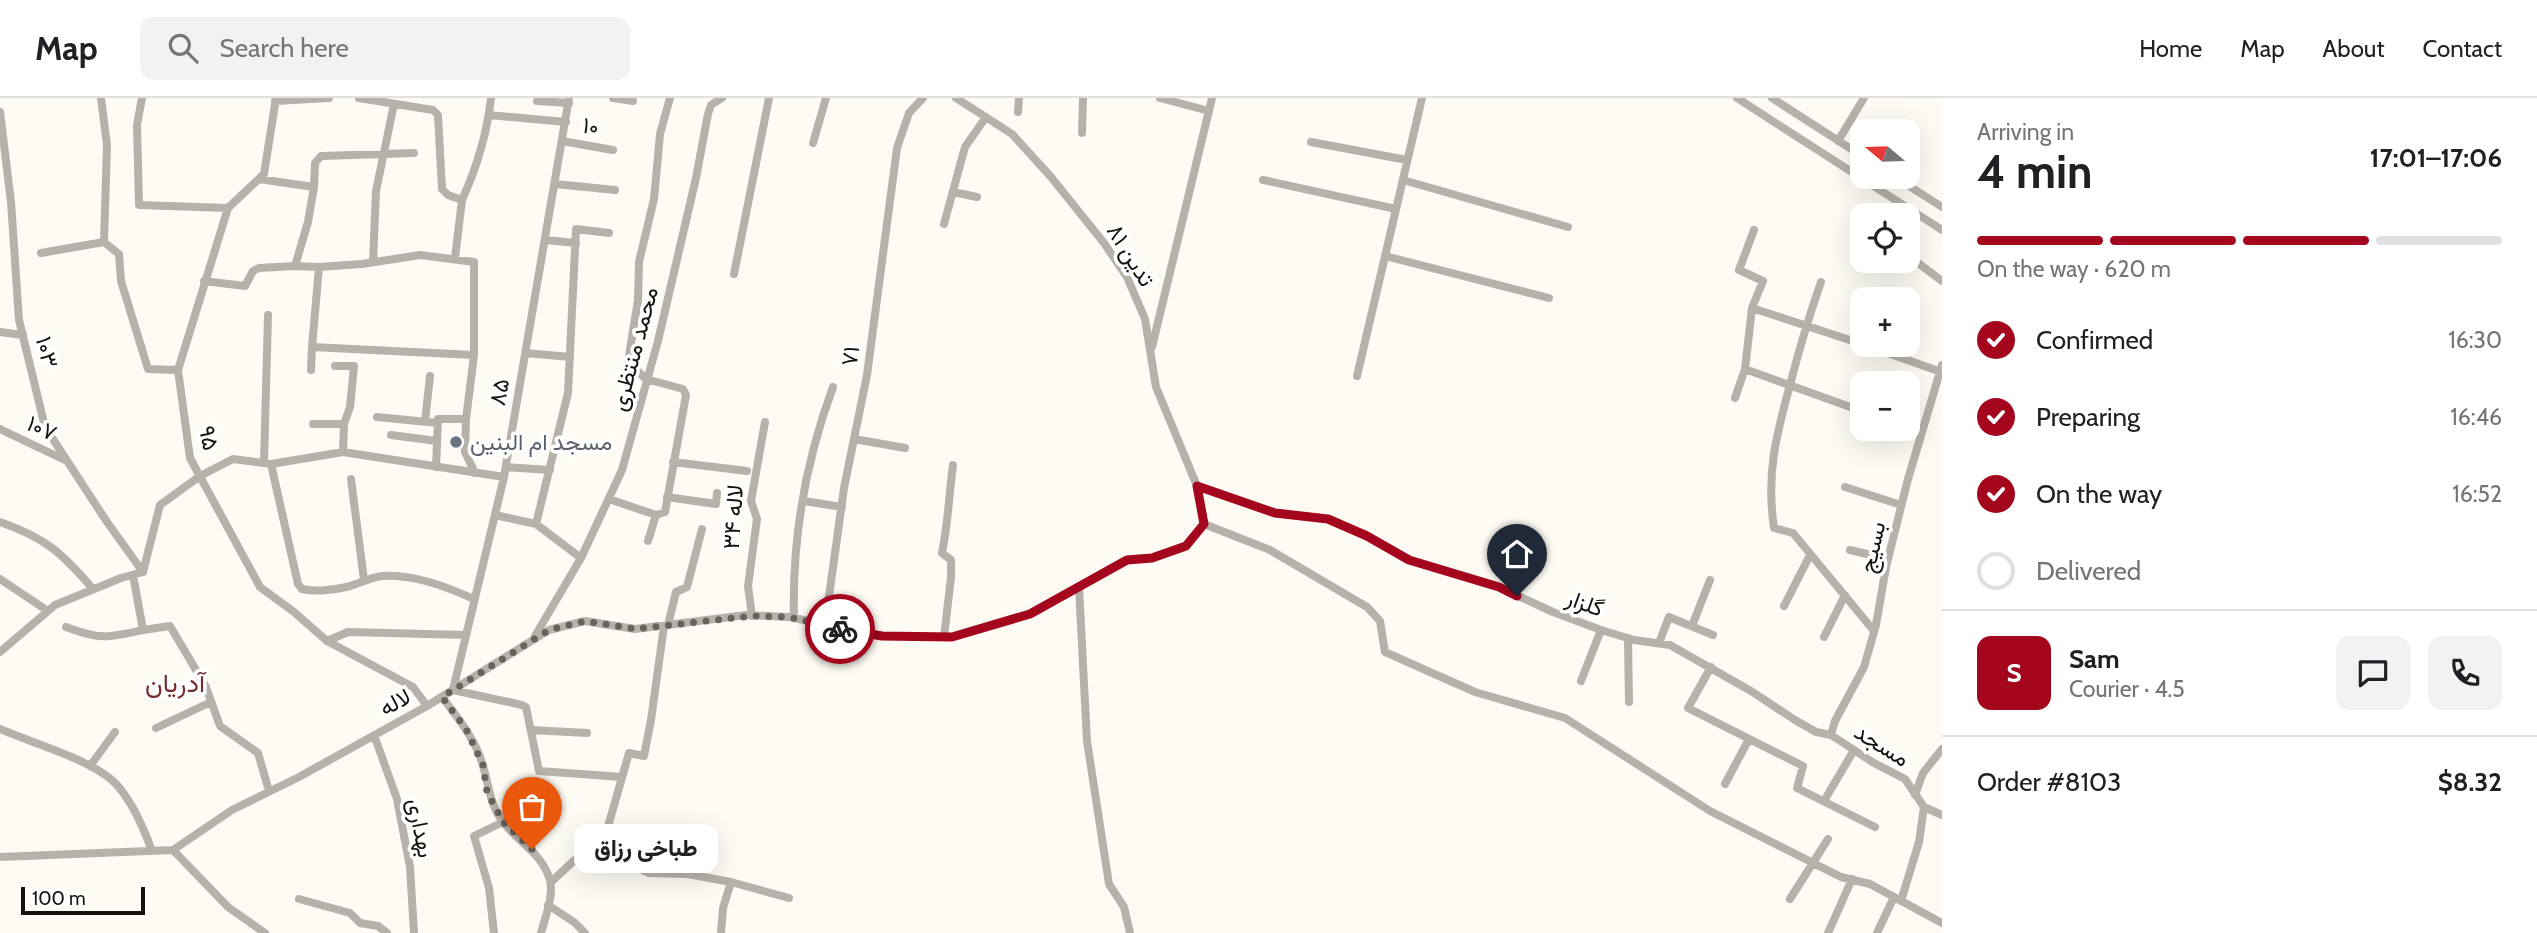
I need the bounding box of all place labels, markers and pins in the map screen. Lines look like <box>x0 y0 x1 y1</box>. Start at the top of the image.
place label: مسجد ام البنین <box>470 428 612 457</box>
marker: مسجد ام البنین <box>448 434 464 450</box>
pin <box>1487 524 1547 596</box>
pin <box>502 777 562 849</box>
callout: طباخی رزاق <box>574 824 718 874</box>

